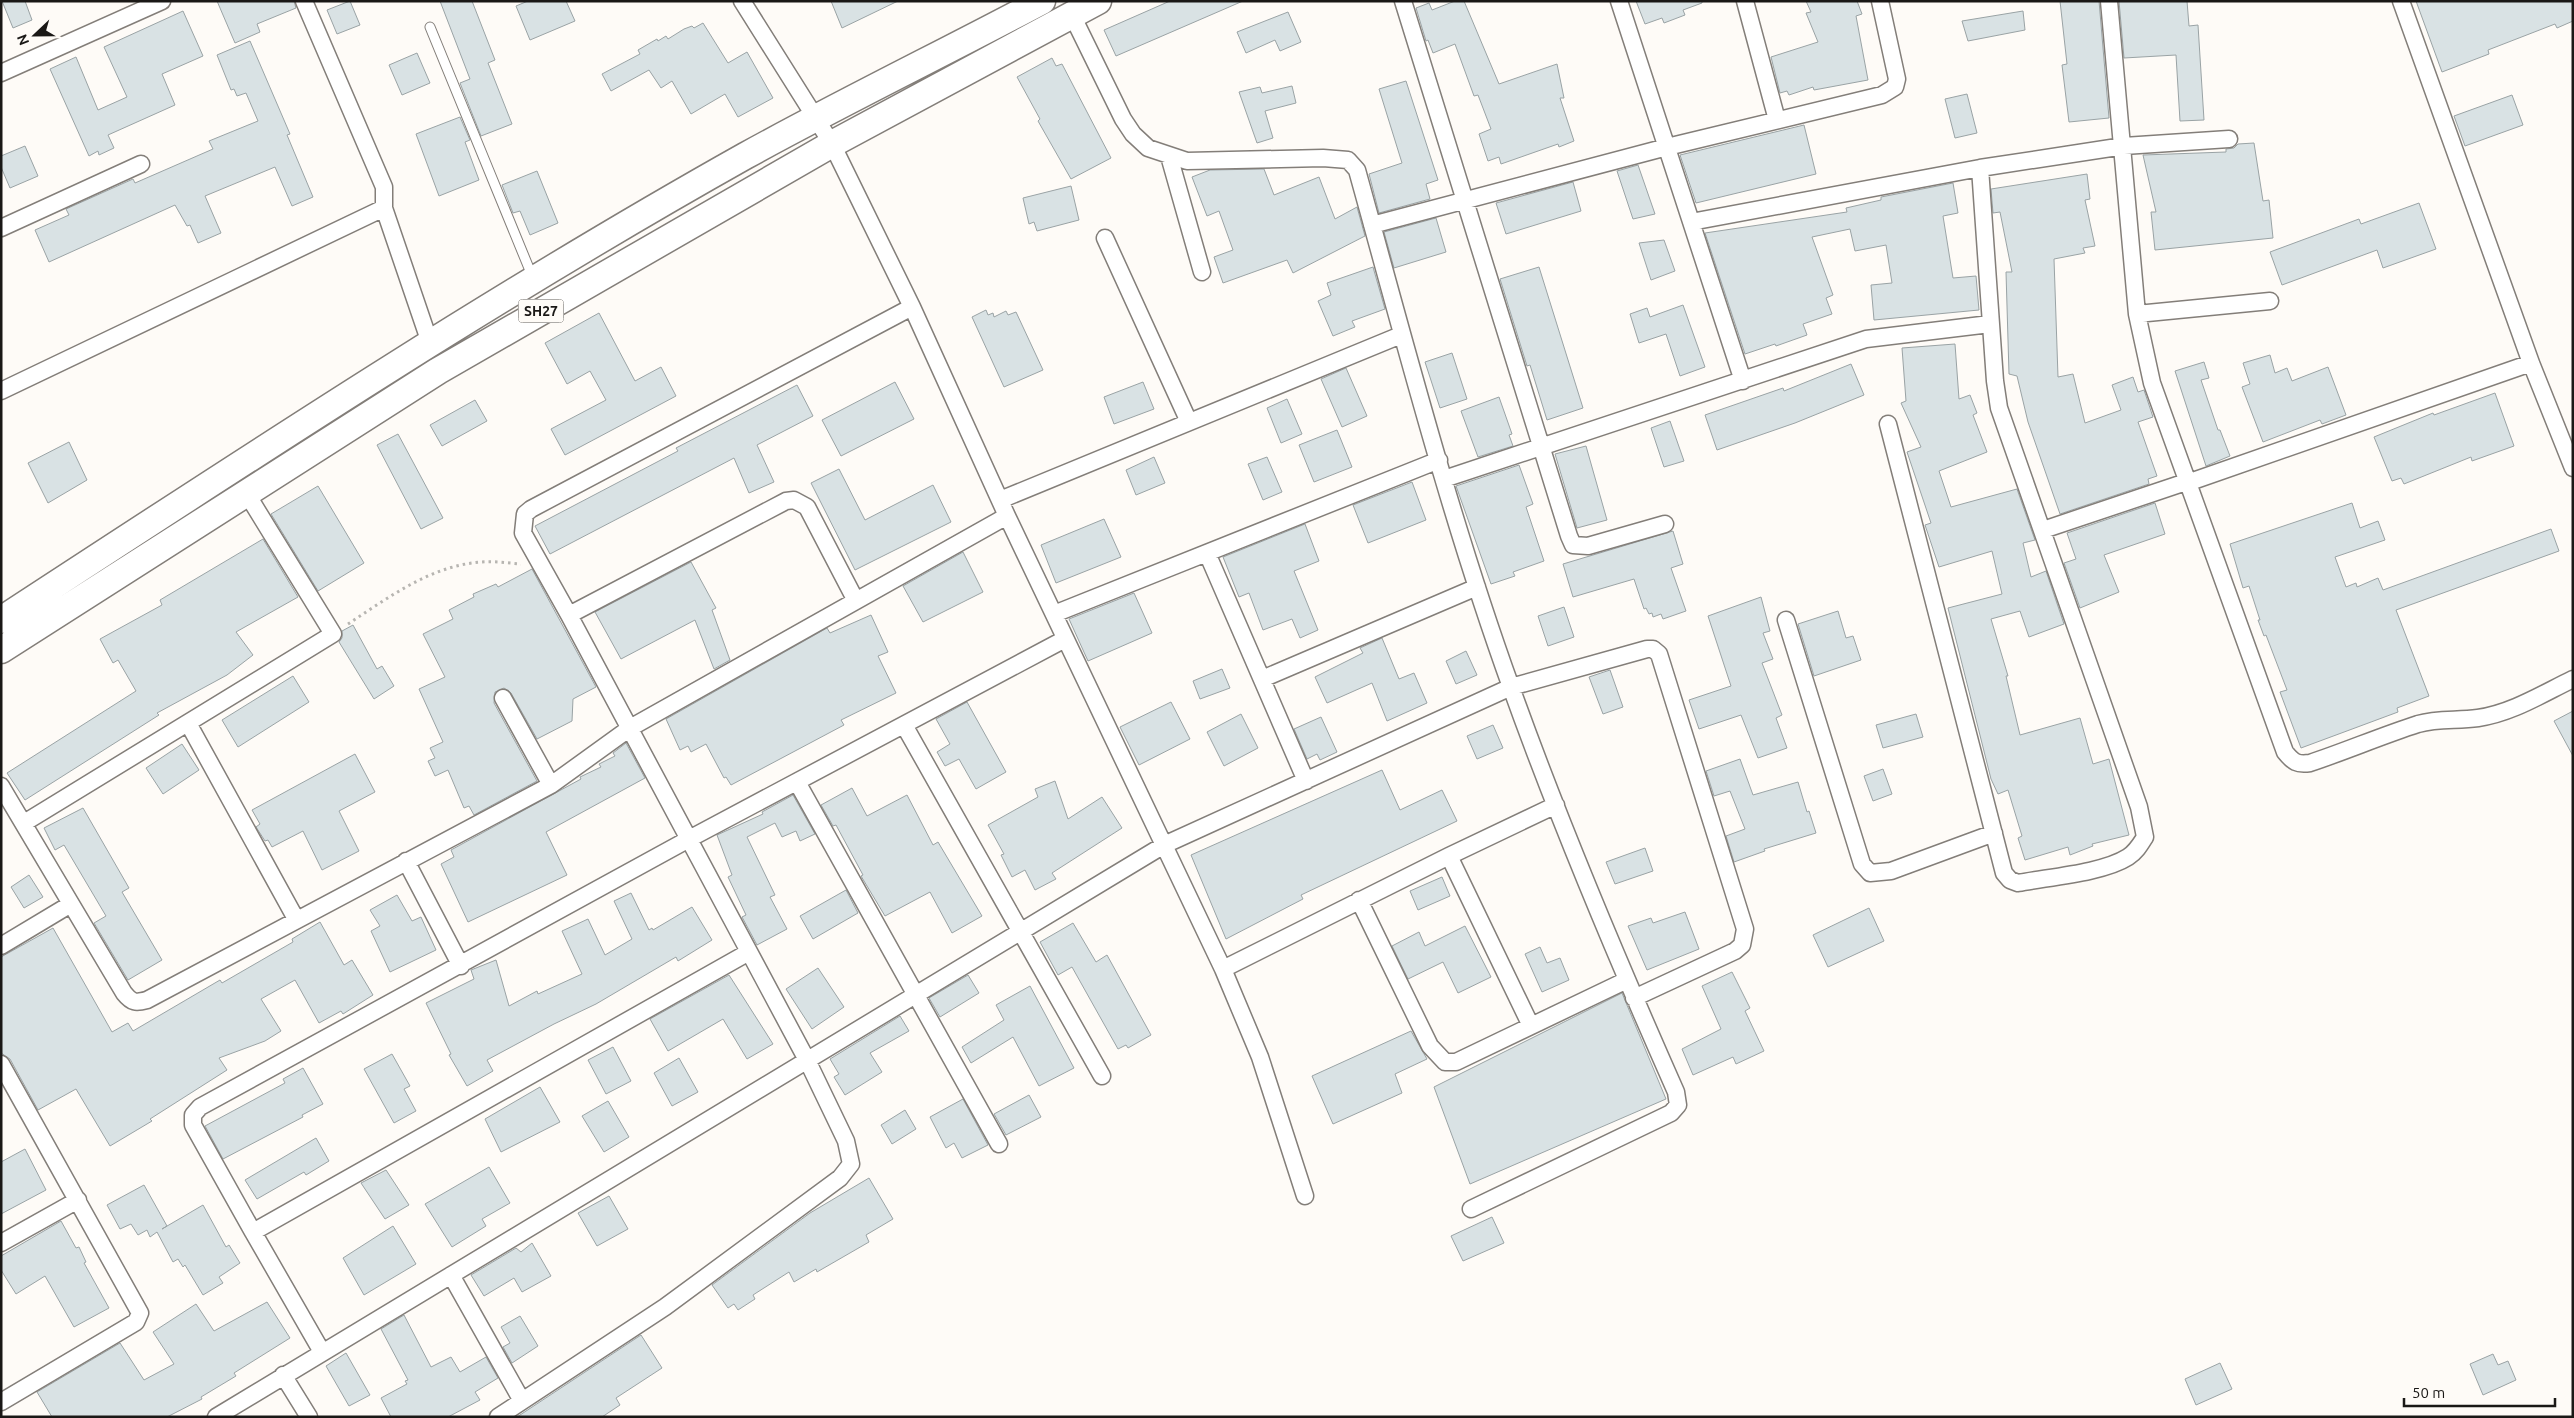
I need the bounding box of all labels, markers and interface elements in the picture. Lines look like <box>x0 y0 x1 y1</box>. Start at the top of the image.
north arrow <box>10 10 60 60</box>
text: N <box>14 32 32 48</box>
road number: SH27 <box>518 300 564 322</box>
scale bar <box>2404 1376 2555 1408</box>
text: 50 m <box>2412 1384 2445 1401</box>

